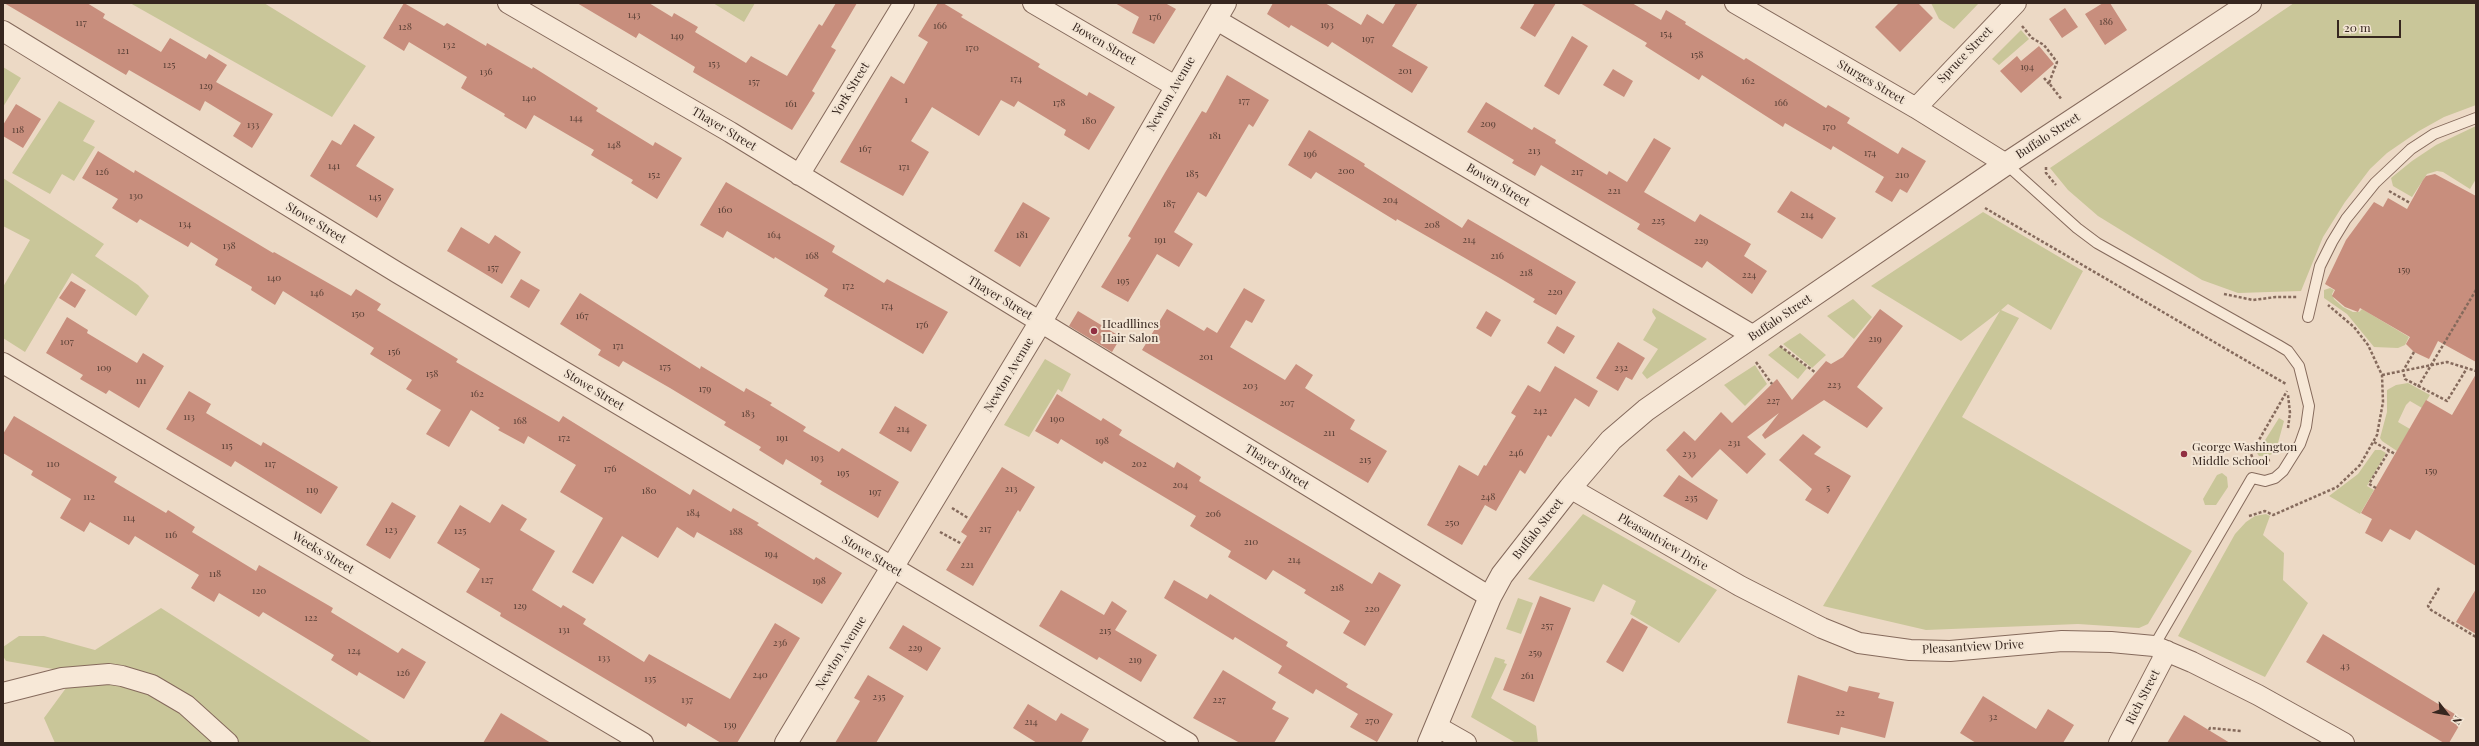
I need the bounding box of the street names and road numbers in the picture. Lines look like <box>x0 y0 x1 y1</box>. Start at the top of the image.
street label: Bowen Street <box>1069 20 1139 68</box>
street label: Spruce Street <box>1935 24 1995 86</box>
street label: Newton Avenue <box>1144 54 1198 134</box>
street label: Sturges Street <box>1835 57 1907 107</box>
street label: York Street <box>829 60 873 118</box>
street label: Thayer Street <box>689 104 759 154</box>
street label: Buffalo Street <box>2013 110 2083 162</box>
street label: Bowen Street <box>1464 160 1532 210</box>
street label: Stowe Street <box>283 199 349 247</box>
street label: Thayer Street <box>965 273 1035 323</box>
street label: Buffalo Street <box>1746 292 1814 344</box>
street label: Newton Avenue <box>981 335 1037 415</box>
street label: Stowe Street <box>561 366 627 414</box>
street label: Thayer Street <box>1242 442 1312 492</box>
street label: Buffalo Street <box>1510 496 1566 562</box>
street label: Pleasantview Drive <box>1615 510 1711 574</box>
street label: Weeks Street <box>290 529 356 577</box>
street label: Stowe Street <box>839 532 905 580</box>
street label: Newton Avenue <box>813 614 869 692</box>
street label: Pleasantview Drive <box>1922 637 2024 657</box>
street label: Rich Street <box>2123 667 2163 727</box>

